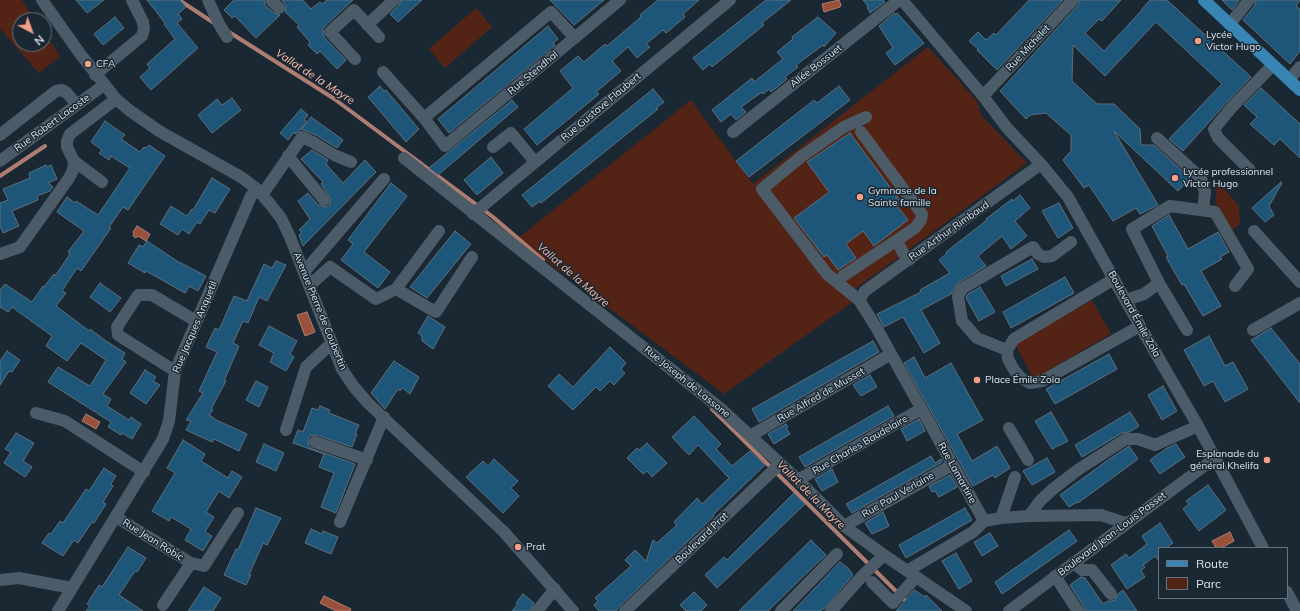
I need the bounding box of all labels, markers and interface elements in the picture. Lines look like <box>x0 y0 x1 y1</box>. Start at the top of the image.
north arrow <box>12 12 52 52</box>
street label: Rue Michelet <box>1003 22 1053 74</box>
place label: Lycée Victor Hugo <box>1206 29 1261 52</box>
text: N <box>31 32 47 48</box>
marker: Lycée Victor Hugo <box>1193 36 1203 46</box>
street label: Allée Bossuet <box>788 42 844 90</box>
water label: Vallat de la Mayre <box>273 47 357 107</box>
street label: Rue Stendhal <box>505 48 561 98</box>
place label: CFA <box>96 58 115 70</box>
marker: CFA <box>83 59 93 69</box>
street label: Rue Gustave Flaubert <box>559 70 643 144</box>
street label: Rue Robert Lacoste <box>12 92 92 154</box>
place label: Lycée professionnel Victor Hugo <box>1183 166 1273 190</box>
marker: Lycée professionnel Victor Hugo <box>1170 173 1180 183</box>
place label: Gymnase de la Sainte famille <box>868 185 937 208</box>
marker: Gymnase de la Sainte famille <box>855 192 865 202</box>
street label: Rue Arthur Rimbaud <box>907 199 991 263</box>
water label: Vallat de la Mayre <box>534 240 612 310</box>
street label: Avenue Pierre de Coubertin <box>291 250 349 372</box>
street label: Boulevard Émile Zola <box>1105 269 1163 359</box>
street label: Rue Jacques Anquetil <box>170 279 220 375</box>
street label: Rue Joseph de Lassone <box>642 344 732 420</box>
street label: Rue Alfred de Musset <box>775 365 867 425</box>
place label: Place Émile Zola <box>985 374 1060 386</box>
marker: Place Émile Zola <box>972 375 982 385</box>
street label: Rue Charles Baudelaire <box>810 413 910 477</box>
street label: Rue Lamartine <box>935 440 979 506</box>
place label: Esplanade du général Khelifa <box>1190 448 1259 472</box>
marker: Esplanade du général Khelifa <box>1262 455 1272 465</box>
water label: Vallat de la Mayre <box>774 458 848 532</box>
street label: Rue Paul Verlaine <box>860 469 936 521</box>
street label: Boulevard Jean-Louis Passet <box>1056 489 1168 579</box>
street label: Boulevard Prat <box>673 510 731 566</box>
street label: Rue Jean Robic <box>120 516 186 564</box>
place label: Prat <box>526 541 545 553</box>
marker: Prat <box>513 542 523 552</box>
legend <box>1158 547 1288 599</box>
text: Route <box>1196 556 1229 571</box>
text: Parc <box>1196 576 1221 591</box>

